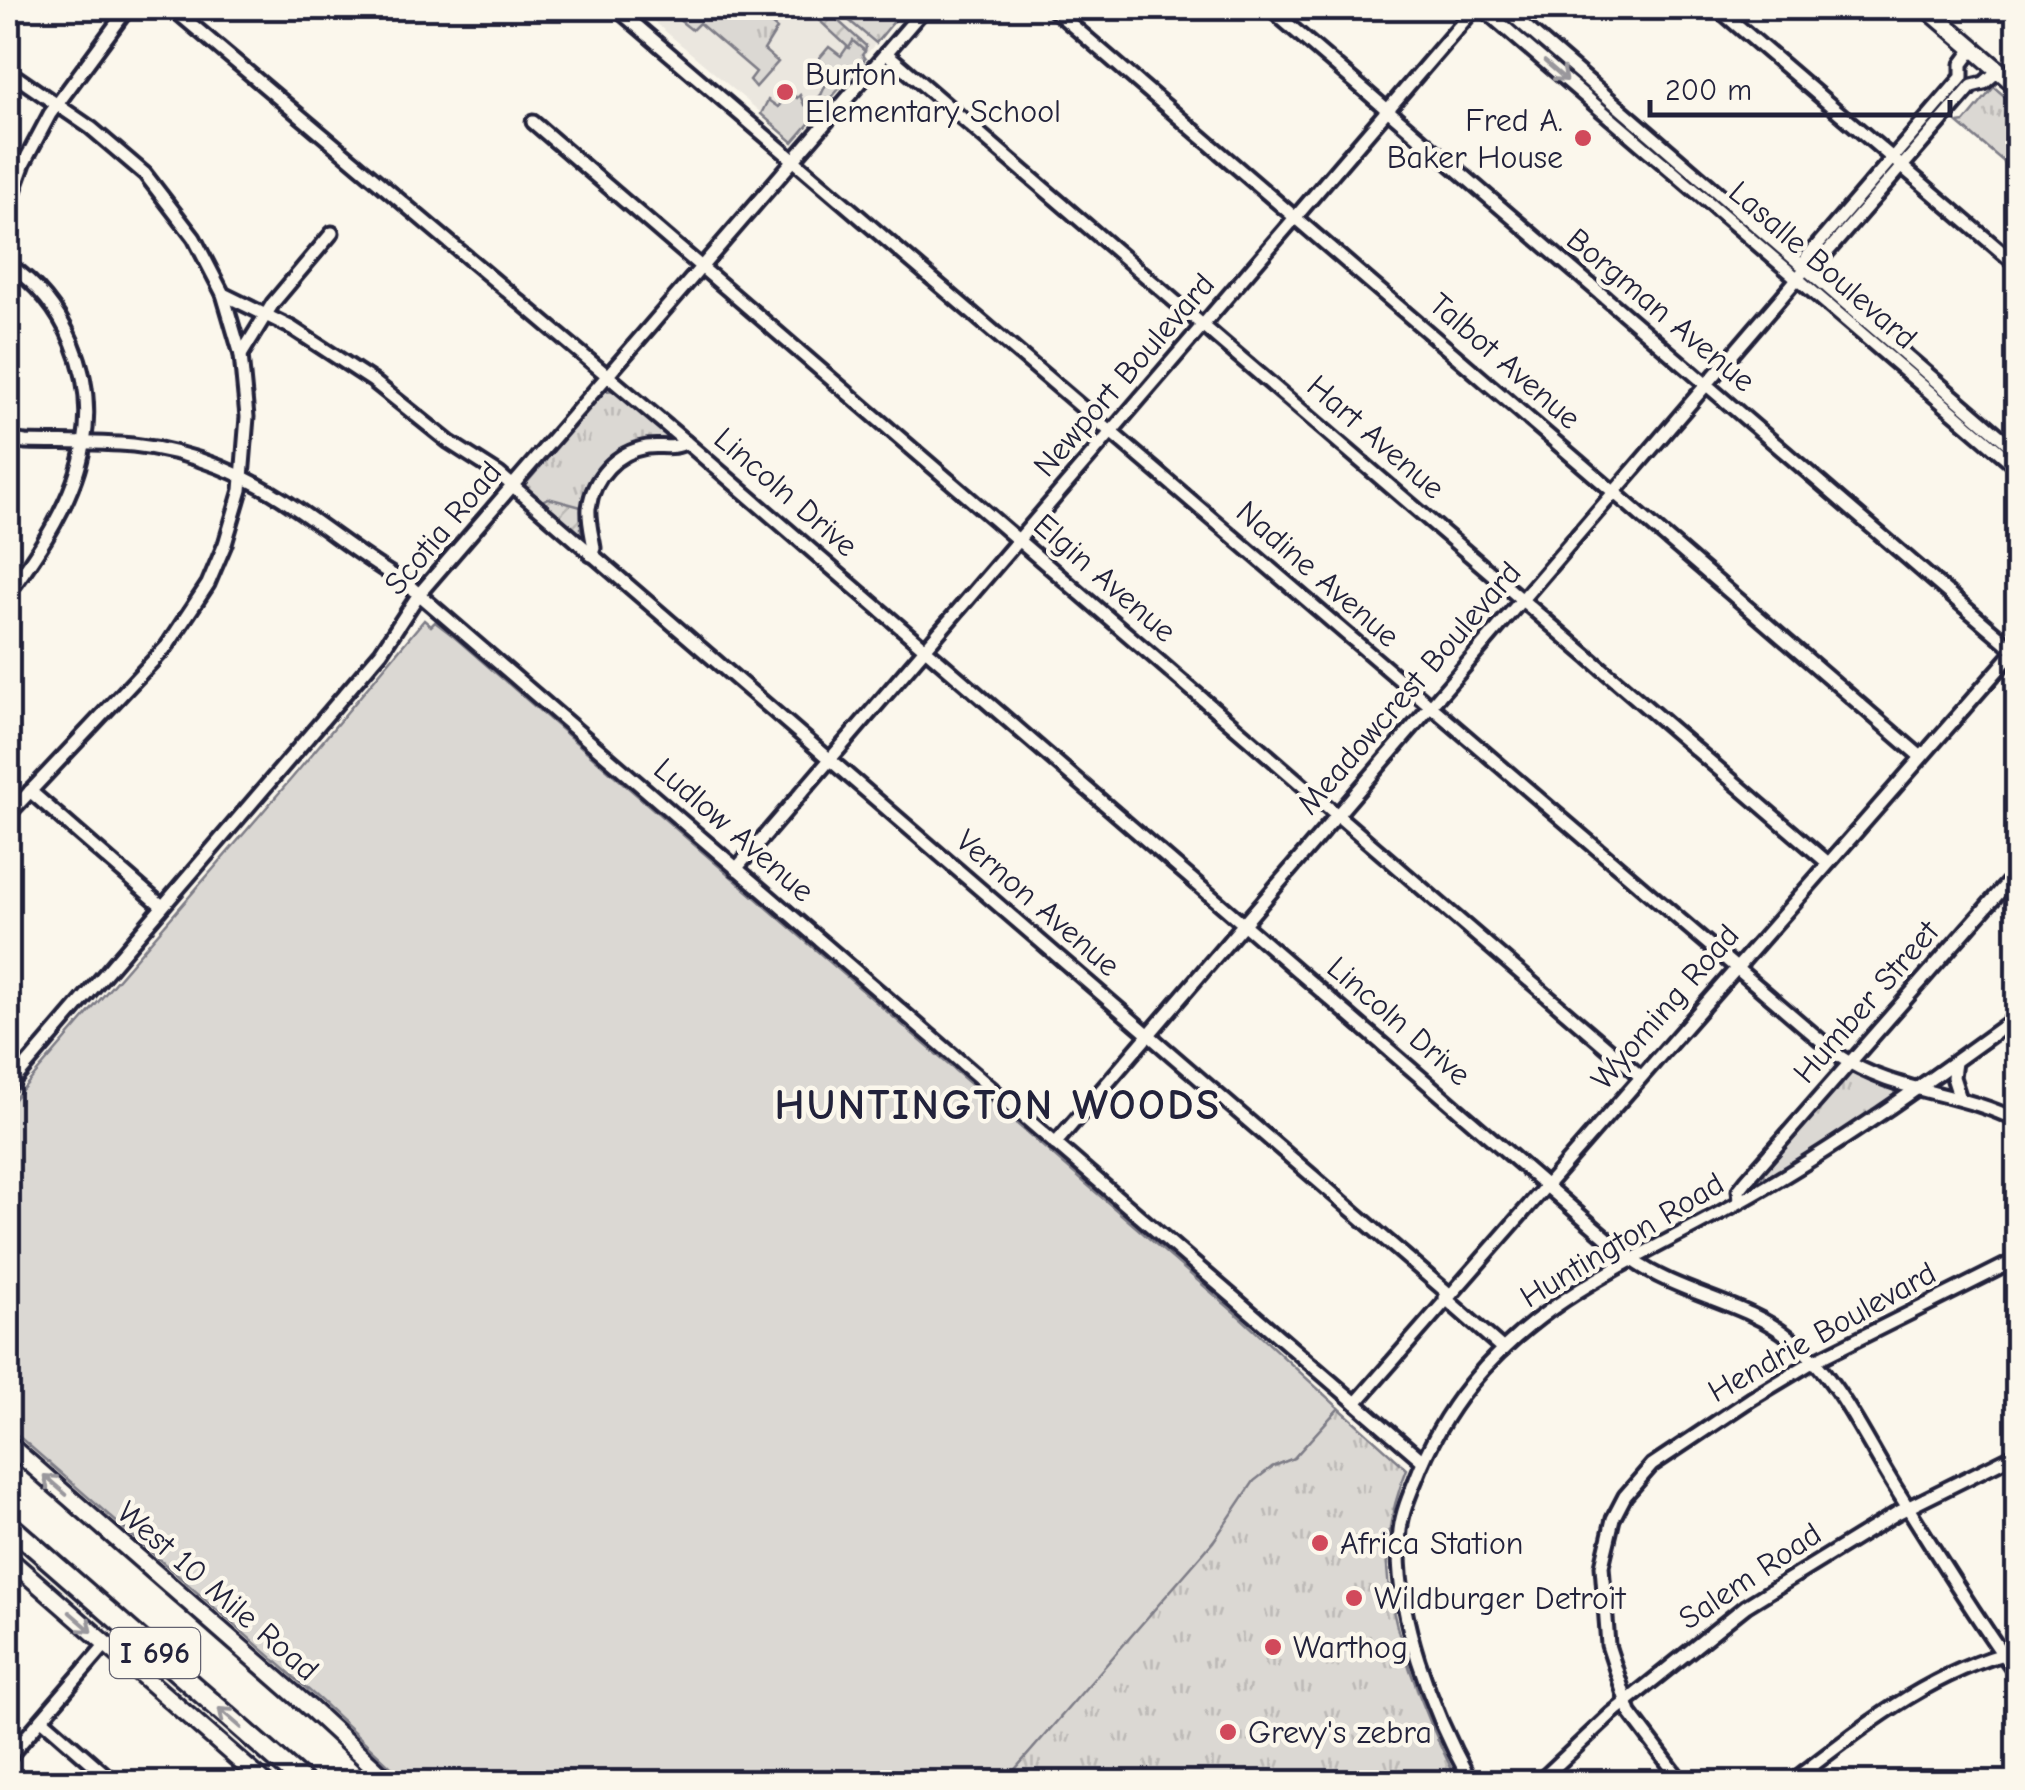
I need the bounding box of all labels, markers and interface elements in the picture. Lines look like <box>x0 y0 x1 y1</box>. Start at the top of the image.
scale bar <box>1650 55 1950 117</box>
place label: Burton Elementary School <box>805 56 1061 130</box>
one-way arrow <box>1543 60 1568 83</box>
text: 200 m <box>1665 73 1752 108</box>
marker: Burton Elementary School <box>774 81 796 103</box>
place label: Fred A. Baker House <box>1387 102 1563 176</box>
marker: Fred A. Baker House <box>1572 127 1594 149</box>
street label: Lasalle Boulevard <box>1722 173 1924 357</box>
street label: Borgman Avenue <box>1559 221 1763 399</box>
street label: Newport Boulevard <box>1026 266 1222 484</box>
street label: Talbot Avenue <box>1422 285 1588 437</box>
street label: Hart Avenue <box>1300 367 1452 507</box>
street label: Lincoln Drive <box>707 420 865 564</box>
street label: Scotia Road <box>377 454 509 602</box>
street label: Nadine Avenue <box>1229 493 1407 655</box>
street label: Elgin Avenue <box>1026 506 1184 650</box>
street label: Meadowcrest Boulevard <box>1289 554 1529 822</box>
street label: Ludlow Avenue <box>646 750 822 910</box>
street label: Vernon Avenue <box>949 822 1127 984</box>
street label: Humber Street <box>1786 913 1947 1091</box>
street label: Wyoming Road <box>1583 917 1747 1097</box>
street label: Lincoln Drive <box>1320 949 1478 1093</box>
district label: HUNTINGTON WOODS <box>775 1081 1221 1130</box>
street label: Huntington Road <box>1514 1165 1730 1315</box>
street label: Hendrie Boulevard <box>1702 1254 1942 1410</box>
one-way arrow <box>43 1474 68 1497</box>
street label: West 10 Mile Road <box>110 1494 326 1688</box>
street label: Salem Road <box>1672 1515 1828 1637</box>
place label: Africa Station <box>1340 1525 1524 1562</box>
marker: Africa Station <box>1309 1532 1331 1554</box>
place label: Wildburger Detroit <box>1374 1580 1626 1617</box>
marker: Wildburger Detroit <box>1343 1587 1365 1609</box>
one-way arrow <box>68 1611 93 1634</box>
road number: I 696 <box>110 1628 200 1678</box>
place label: Warthog <box>1293 1629 1408 1666</box>
marker: Warthog <box>1262 1636 1284 1658</box>
one-way arrow <box>218 1706 243 1729</box>
place label: Grevy's zebra <box>1248 1714 1432 1751</box>
marker: Grevy's zebra <box>1217 1721 1239 1743</box>

